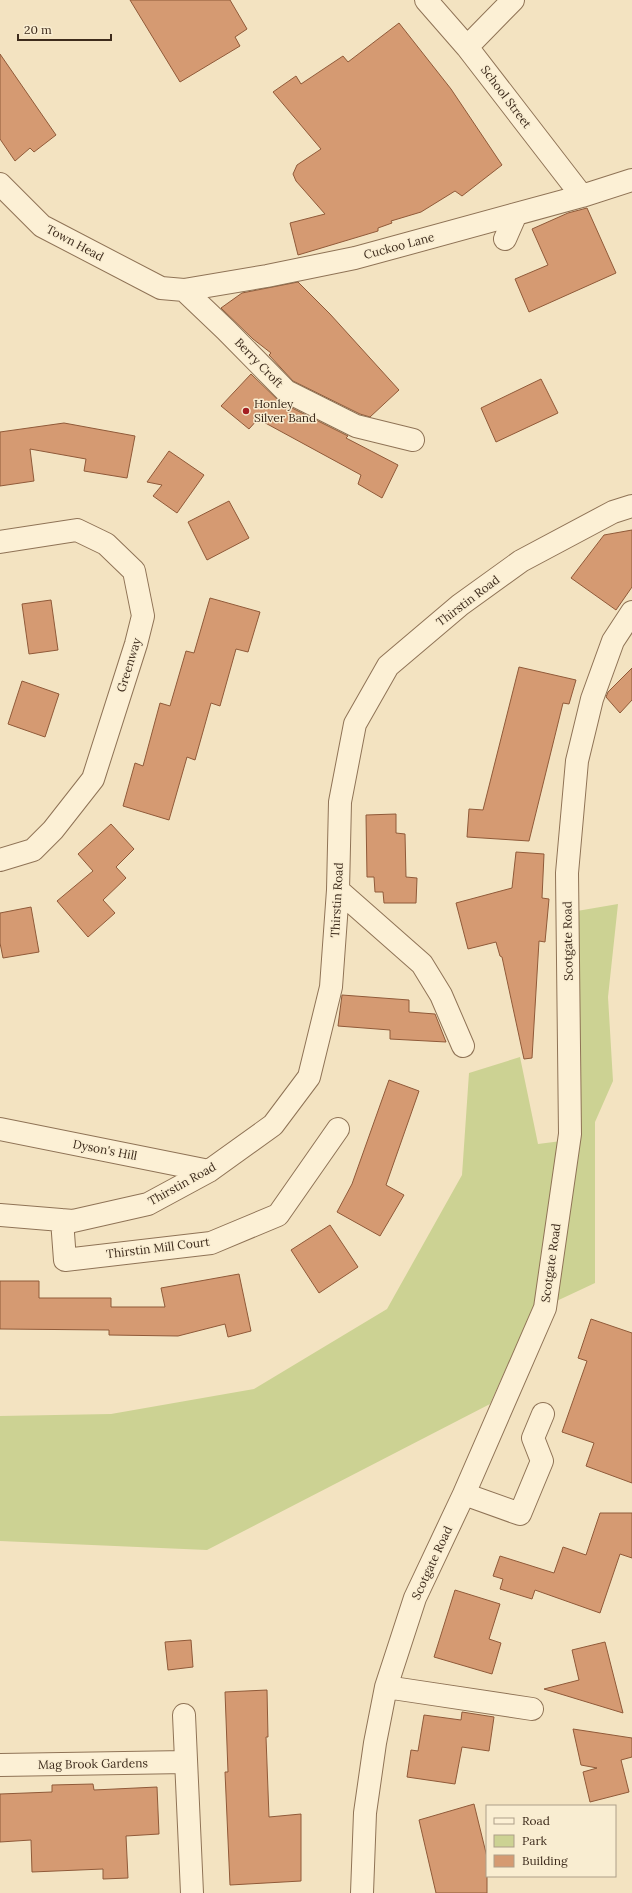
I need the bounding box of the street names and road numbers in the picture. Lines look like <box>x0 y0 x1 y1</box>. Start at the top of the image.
street label: School Street <box>478 62 535 131</box>
street label: Town Head <box>44 221 107 264</box>
street label: Cuckoo Lane <box>362 229 436 262</box>
street label: Berry Croft <box>232 335 287 391</box>
street label: Thirstin Road <box>433 572 502 629</box>
street label: Greenway <box>113 635 144 694</box>
street label: Thirstin Road <box>327 862 346 938</box>
street label: Scotgate Road <box>559 901 576 981</box>
street label: Dyson's Hill <box>72 1136 139 1163</box>
street label: Thirstin Road <box>145 1159 218 1208</box>
street label: Scotgate Road <box>538 1222 563 1303</box>
street label: Thirstin Mill Court <box>105 1234 211 1261</box>
street label: Scotgate Road <box>408 1524 455 1602</box>
street label: Mag Brook Gardens <box>38 1755 149 1772</box>

